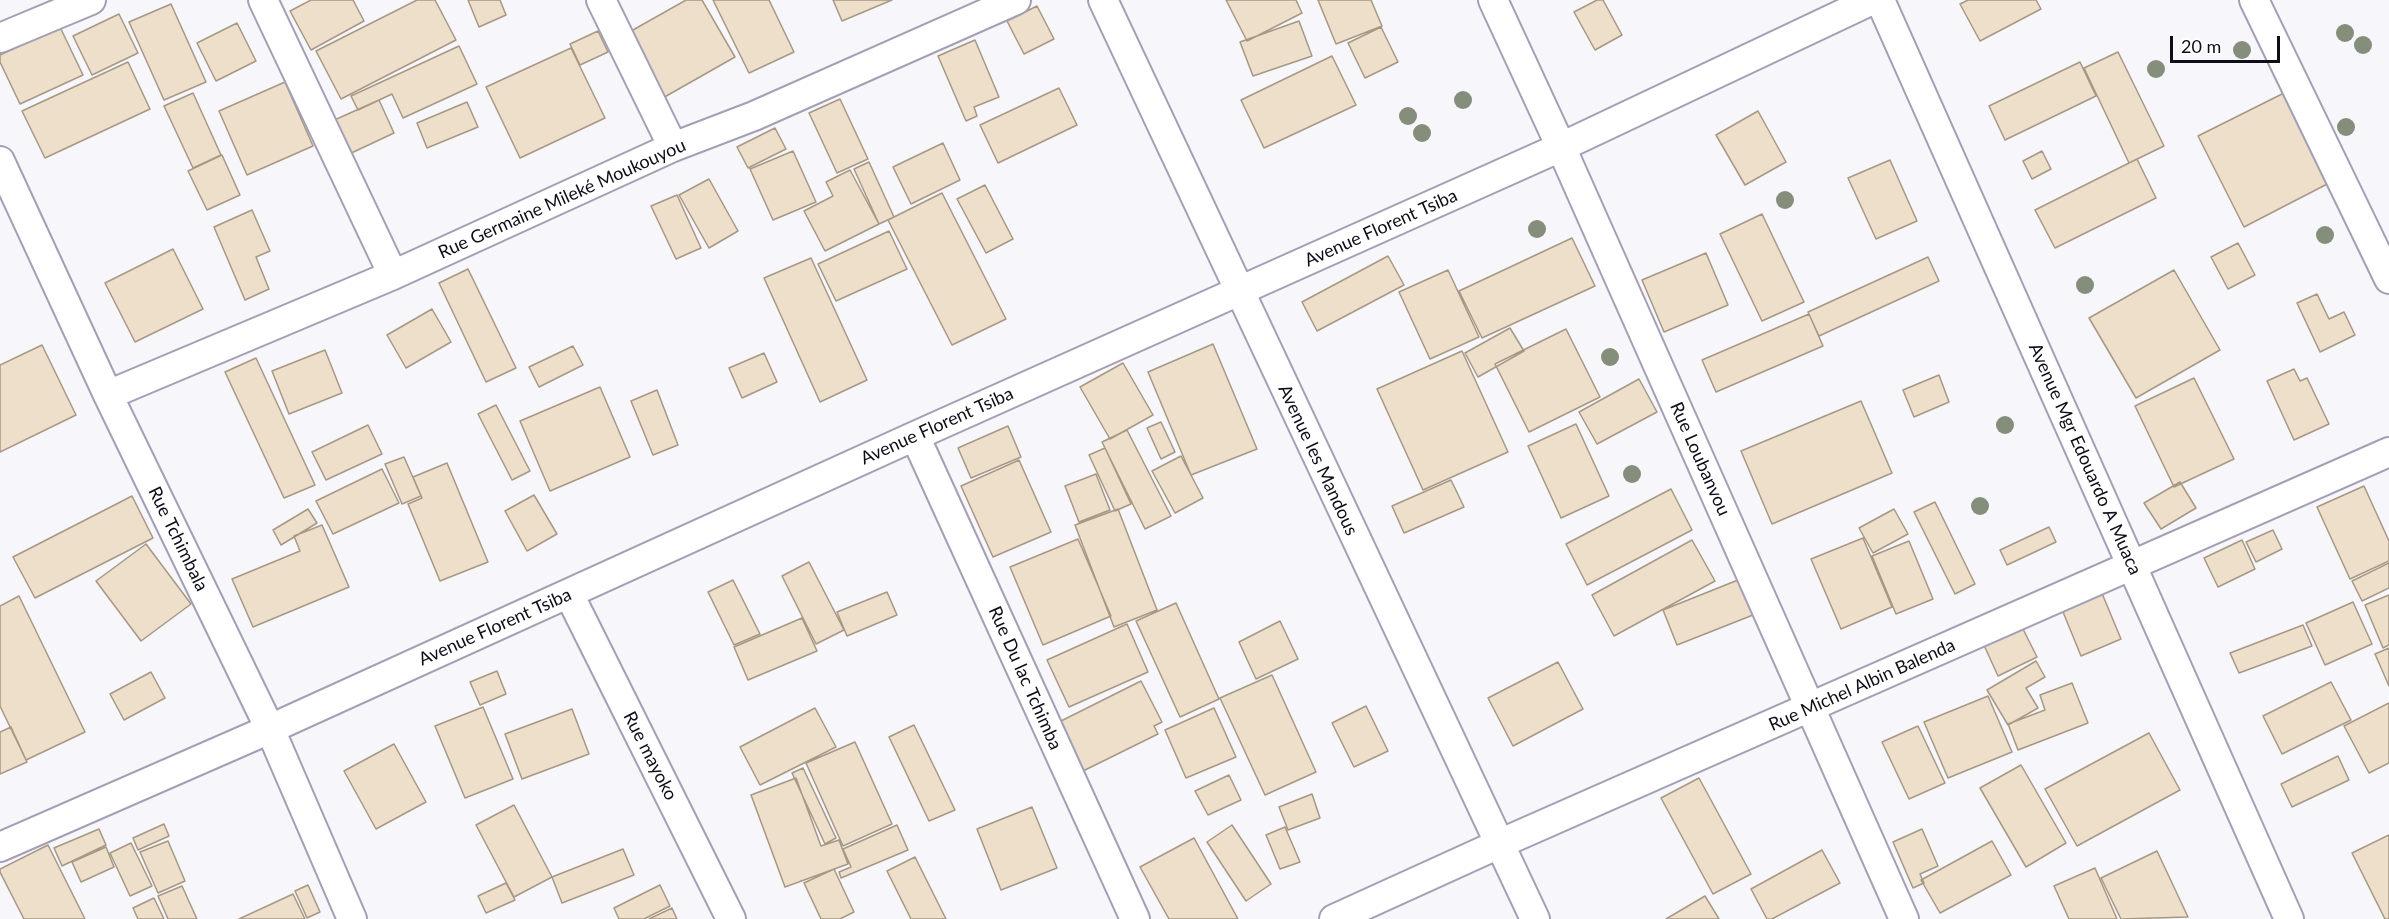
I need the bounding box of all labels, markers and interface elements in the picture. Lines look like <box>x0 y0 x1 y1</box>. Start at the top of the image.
scale bar <box>2173 24 2282 62</box>
text: 20 m <box>2181 35 2221 57</box>
street label: Rue Germaine Mileké Moukouyou <box>435 135 689 263</box>
street label: Avenue Florent Tsiba <box>1301 185 1461 271</box>
street label: Avenue Mgr Edouardo A Muaca <box>2024 340 2146 578</box>
street label: Avenue les Mandous <box>1274 381 1362 539</box>
street label: Avenue Florent Tsiba <box>857 383 1017 469</box>
street label: Rue Loubanvou <box>1665 399 1735 519</box>
street label: Rue Tchimbala <box>143 483 213 595</box>
street label: Avenue Florent Tsiba <box>415 584 575 670</box>
street label: Rue Du lac Tchimba <box>984 603 1066 753</box>
street label: Rue Michel Albin Balenda <box>1765 634 1959 736</box>
street label: Rue mayoko <box>618 708 682 804</box>

